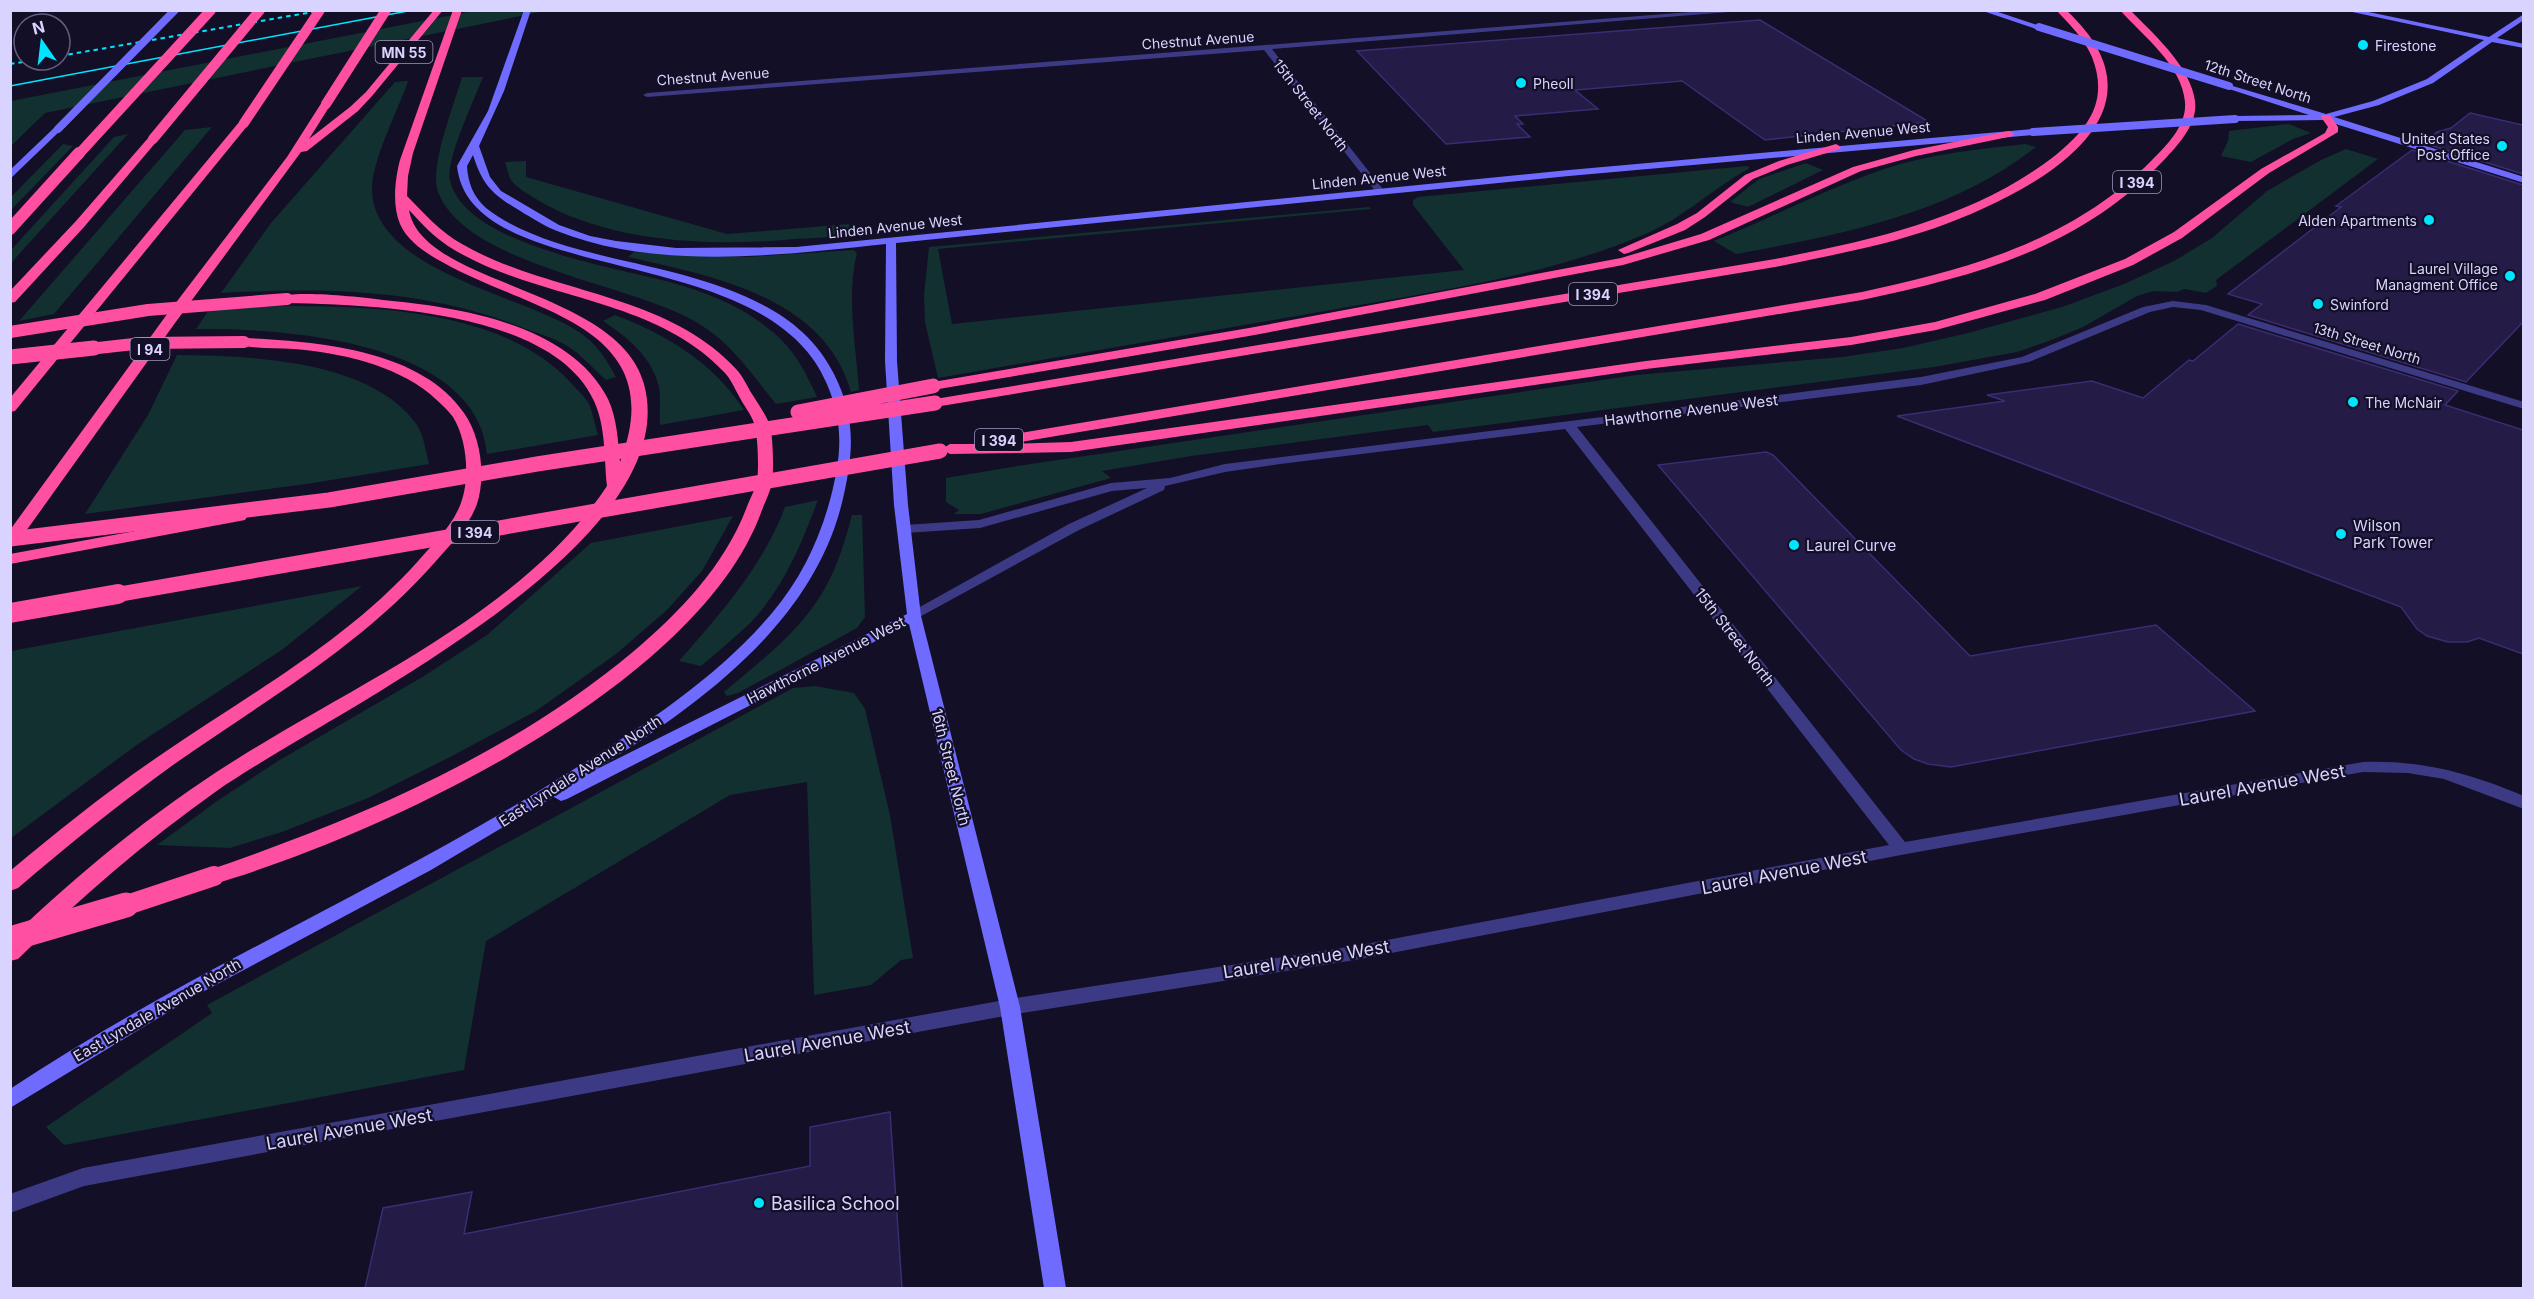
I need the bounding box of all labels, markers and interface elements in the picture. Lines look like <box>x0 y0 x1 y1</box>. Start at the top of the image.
north arrow <box>12 12 72 72</box>
text: N <box>30 16 47 39</box>
street label: Chestnut Avenue <box>1141 28 1255 52</box>
place label: Firestone <box>2375 37 2437 54</box>
marker: Firestone <box>2356 38 2370 52</box>
road number: MN 55 <box>376 41 432 63</box>
street label: 15th Street North <box>1270 56 1352 154</box>
street label: 12th Street North <box>2202 56 2314 106</box>
street label: Chestnut Avenue <box>656 64 770 88</box>
place label: Pheoll <box>1533 75 1574 92</box>
marker: Pheoll <box>1514 76 1528 90</box>
street label: Linden Avenue West <box>1795 118 1931 146</box>
place label: United States Post Office <box>2401 130 2490 163</box>
marker: United States Post Office <box>2495 139 2509 153</box>
street label: Linden Avenue West <box>1311 161 1447 193</box>
road number: I 394 <box>2113 171 2161 193</box>
street label: Linden Avenue West <box>827 210 963 242</box>
place label: Alden Apartments <box>2298 212 2417 229</box>
marker: Alden Apartments <box>2422 213 2436 227</box>
place label: Laurel Village Managment Office <box>2375 260 2498 293</box>
marker: Laurel Village Managment Office <box>2503 269 2517 283</box>
road number: I 394 <box>1569 283 1617 305</box>
place label: Swinford <box>2330 296 2389 313</box>
marker: Swinford <box>2311 297 2325 311</box>
street label: 13th Street North <box>2311 319 2423 367</box>
road number: I 94 <box>130 338 170 360</box>
street label: Hawthorne Avenue West <box>1603 390 1779 430</box>
place label: The McNair <box>2365 394 2442 411</box>
marker: The McNair <box>2346 395 2360 409</box>
road number: I 394 <box>975 429 1023 451</box>
place label: Wilson Park Tower <box>2353 516 2433 552</box>
road number: I 394 <box>451 521 499 543</box>
marker: Wilson Park Tower <box>2334 527 2348 541</box>
place label: Laurel Curve <box>1806 536 1896 555</box>
marker: Laurel Curve <box>1787 538 1801 552</box>
street label: 15th Street North <box>1691 584 1779 690</box>
street label: Hawthorne Avenue West <box>744 612 908 708</box>
street label: 16th Street North <box>927 707 975 827</box>
street label: East Lyndale Avenue North <box>495 711 665 831</box>
street label: Laurel Avenue West <box>2177 760 2347 810</box>
street label: Laurel Avenue West <box>1699 846 1869 898</box>
street label: Laurel Avenue West <box>1221 935 1391 983</box>
street label: East Lyndale Avenue North <box>70 954 244 1066</box>
street label: Laurel Avenue West <box>742 1016 912 1066</box>
street label: Laurel Avenue West <box>264 1104 434 1154</box>
place label: Basilica School <box>771 1193 900 1214</box>
marker: Basilica School <box>752 1196 766 1210</box>

